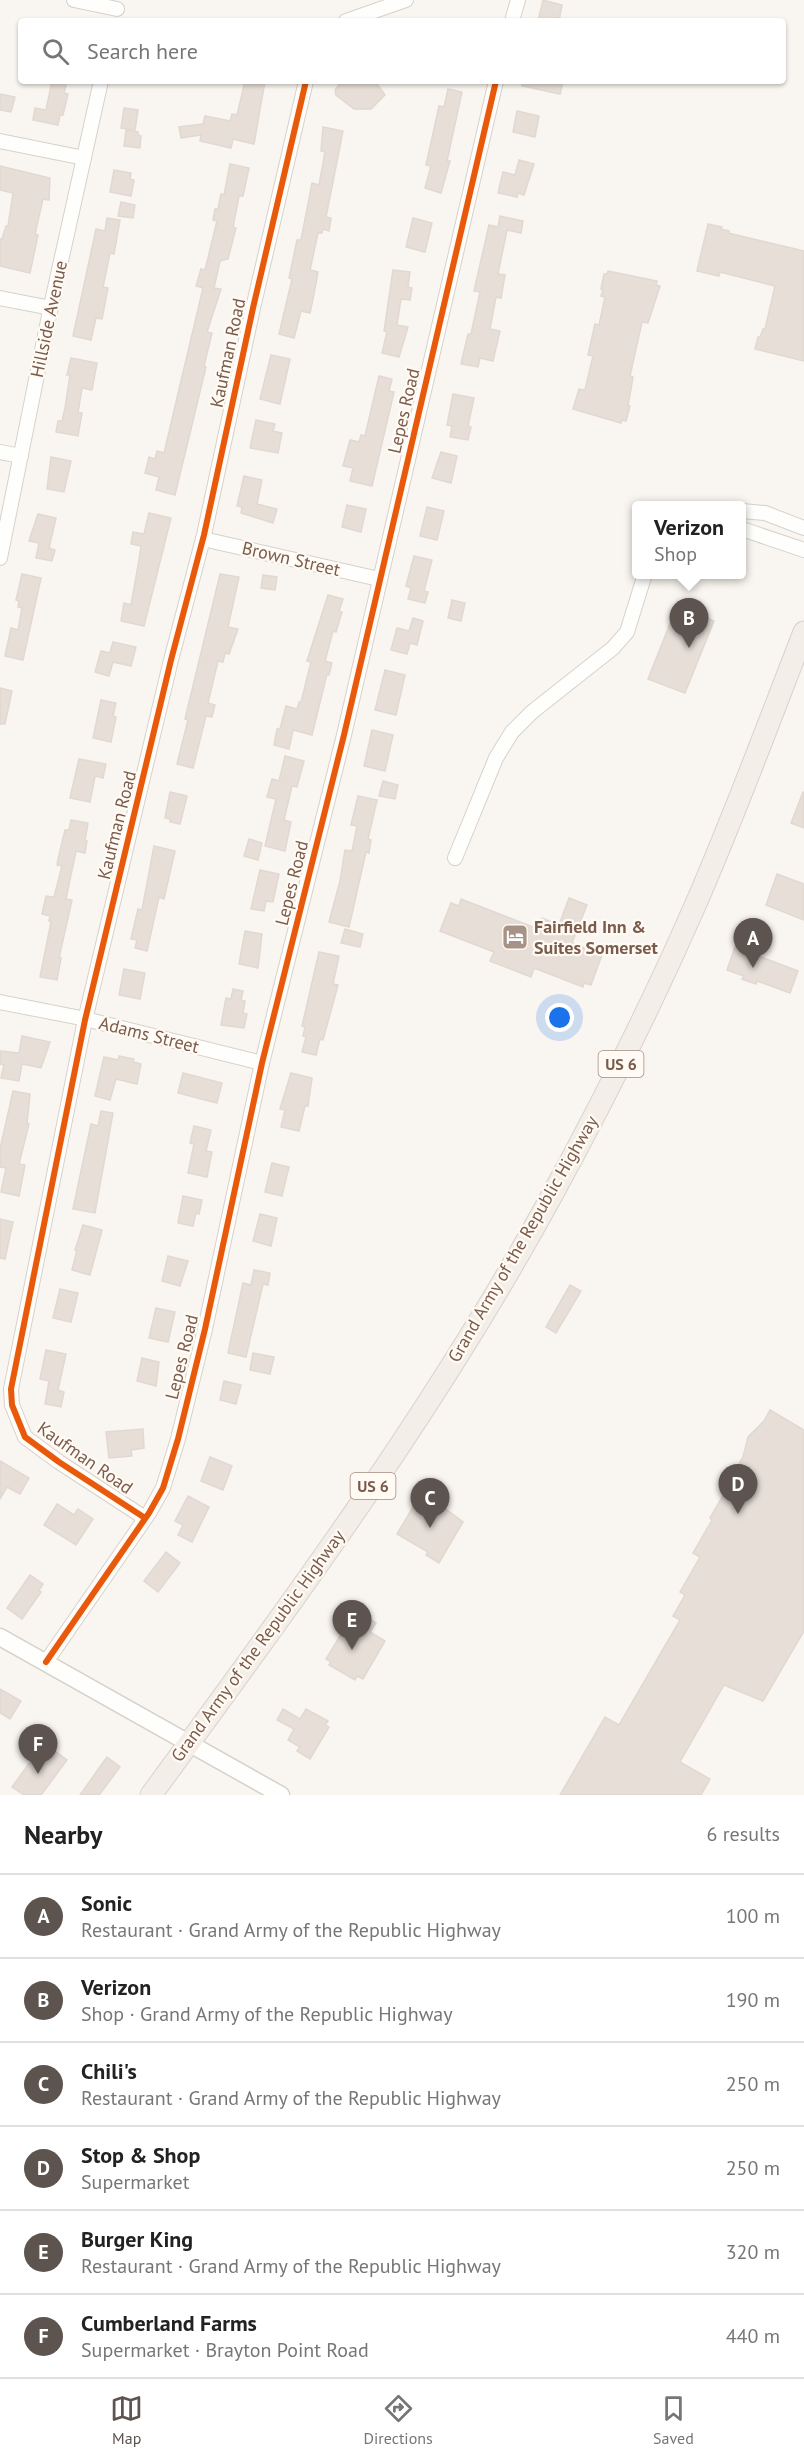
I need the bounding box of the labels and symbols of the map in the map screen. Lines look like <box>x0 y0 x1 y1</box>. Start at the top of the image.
street label: Hillside Avenue <box>25 258 72 380</box>
street label: Kaufman Road <box>205 296 250 410</box>
street label: Lepes Road <box>383 366 424 456</box>
street label: Brown Street <box>240 536 342 581</box>
pin: B <box>670 598 708 648</box>
street label: Kaufman Road <box>92 768 141 882</box>
street label: Lepes Road <box>270 838 313 928</box>
place label: Fairfield Inn & Suites Somerset <box>534 915 658 959</box>
pin: A <box>734 918 772 968</box>
hotel icon: Fairfield Inn & Suites Somerset <box>500 922 530 952</box>
your location <box>545 1003 574 1032</box>
street label: Adams Street <box>97 1011 201 1058</box>
road number: US 6 <box>598 1051 644 1077</box>
street label: Grand Army of the Republic Highway <box>442 1111 603 1366</box>
street label: Lepes Road <box>160 1312 203 1402</box>
street label: Kaufman Road <box>33 1416 137 1499</box>
pin: D <box>718 1464 758 1514</box>
road number: US 6 <box>350 1473 395 1499</box>
pin: C <box>410 1478 450 1528</box>
street label: Grand Army of the Republic Highway <box>166 1525 350 1766</box>
pin: E <box>332 1600 372 1650</box>
pin: F <box>18 1724 57 1774</box>

